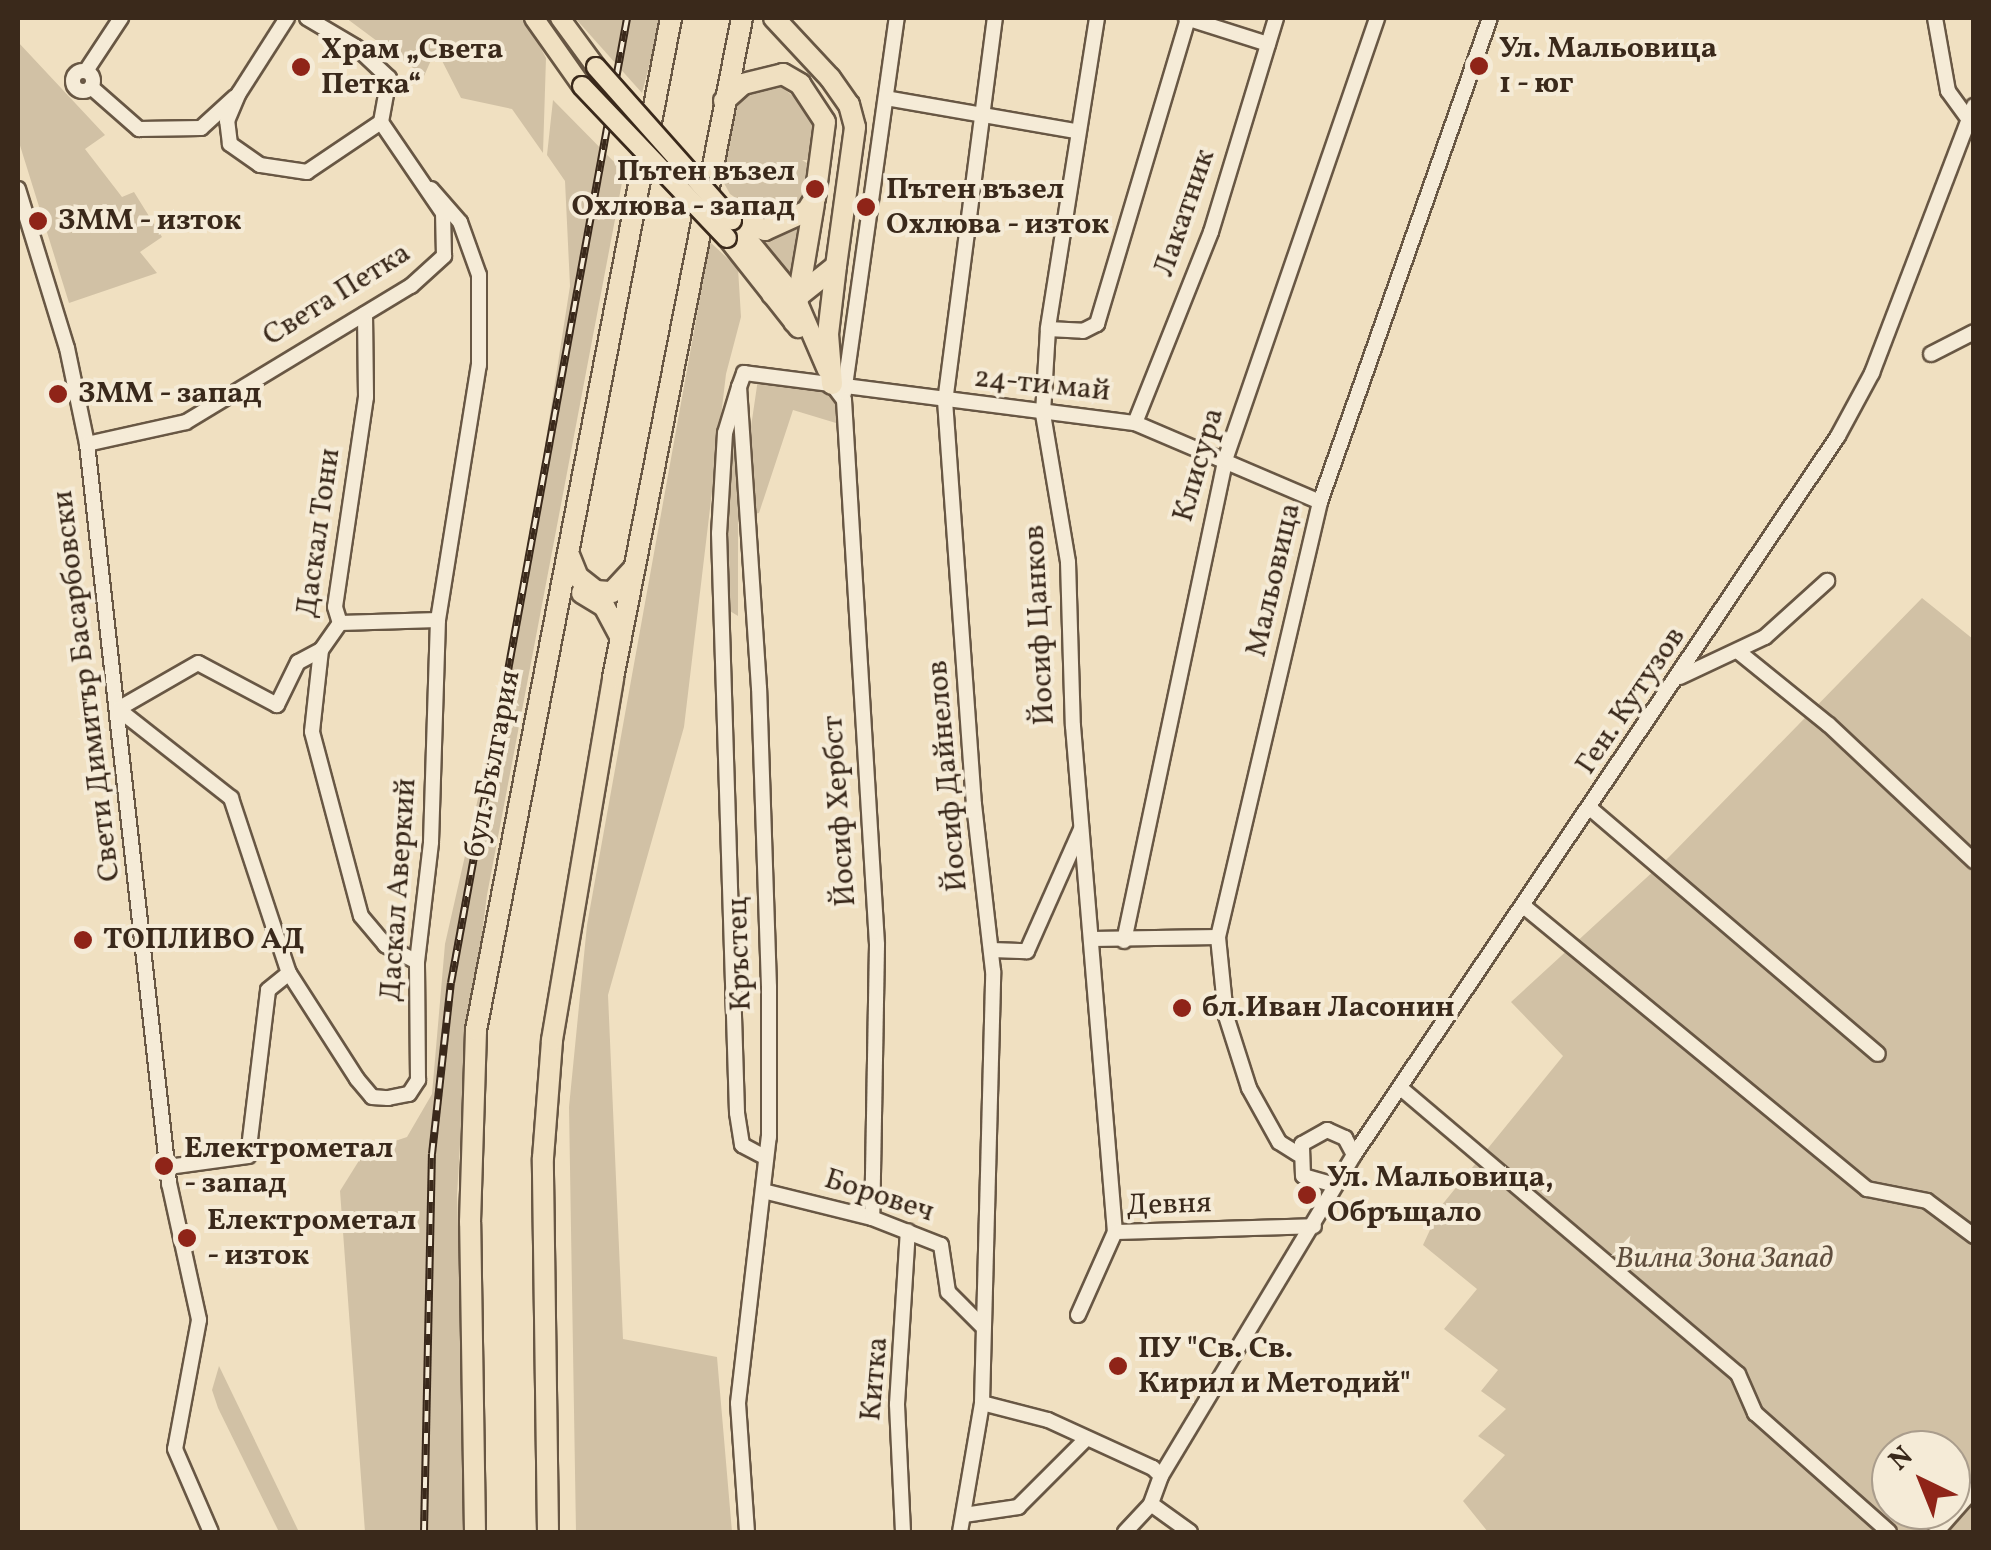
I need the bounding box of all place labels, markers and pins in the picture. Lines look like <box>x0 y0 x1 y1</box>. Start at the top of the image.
place label: Ул. Мальовица 1 - юг <box>1499 31 1717 102</box>
place label: Храм „Света Петка“ <box>321 32 503 102</box>
marker: Ул. Мальовица 1 - юг <box>1468 55 1490 77</box>
marker: Храм „Света Петка“ <box>290 56 312 78</box>
place label: Пътен възел Охлюва - запад <box>570 154 795 224</box>
place label: Пътен възел Охлюва - изток <box>886 172 1111 242</box>
marker: Пътен възел Охлюва - запад <box>804 178 826 200</box>
marker: Пътен възел Охлюва - изток <box>855 196 877 218</box>
place label: ЗММ - изток <box>58 203 243 239</box>
marker: ЗММ - изток <box>27 210 49 232</box>
place label: ЗММ - запад <box>78 376 263 412</box>
marker: ЗММ - запад <box>47 383 69 405</box>
place label: ТОПЛИВО АД <box>103 922 305 958</box>
marker: ТОПЛИВО АД <box>72 929 94 951</box>
place label: бл.Иван Ласонин <box>1202 990 1454 1026</box>
marker: бл.Иван Ласонин <box>1171 997 1193 1019</box>
place label: Електрометал - запад <box>184 1131 393 1202</box>
marker: Електрометал - запад <box>153 1155 175 1177</box>
place label: Ул. Мальовица, Обръщало <box>1327 1160 1554 1230</box>
marker: Ул. Мальовица, Обръщало <box>1296 1184 1318 1206</box>
place label: Електрометал - изток <box>207 1203 416 1274</box>
marker: Електрометал - изток <box>176 1227 198 1249</box>
place label: ПУ "Св. Св. Кирил и Методий" <box>1138 1331 1411 1402</box>
marker: ПУ "Св. Св. Кирил и Методий" <box>1107 1355 1129 1377</box>

